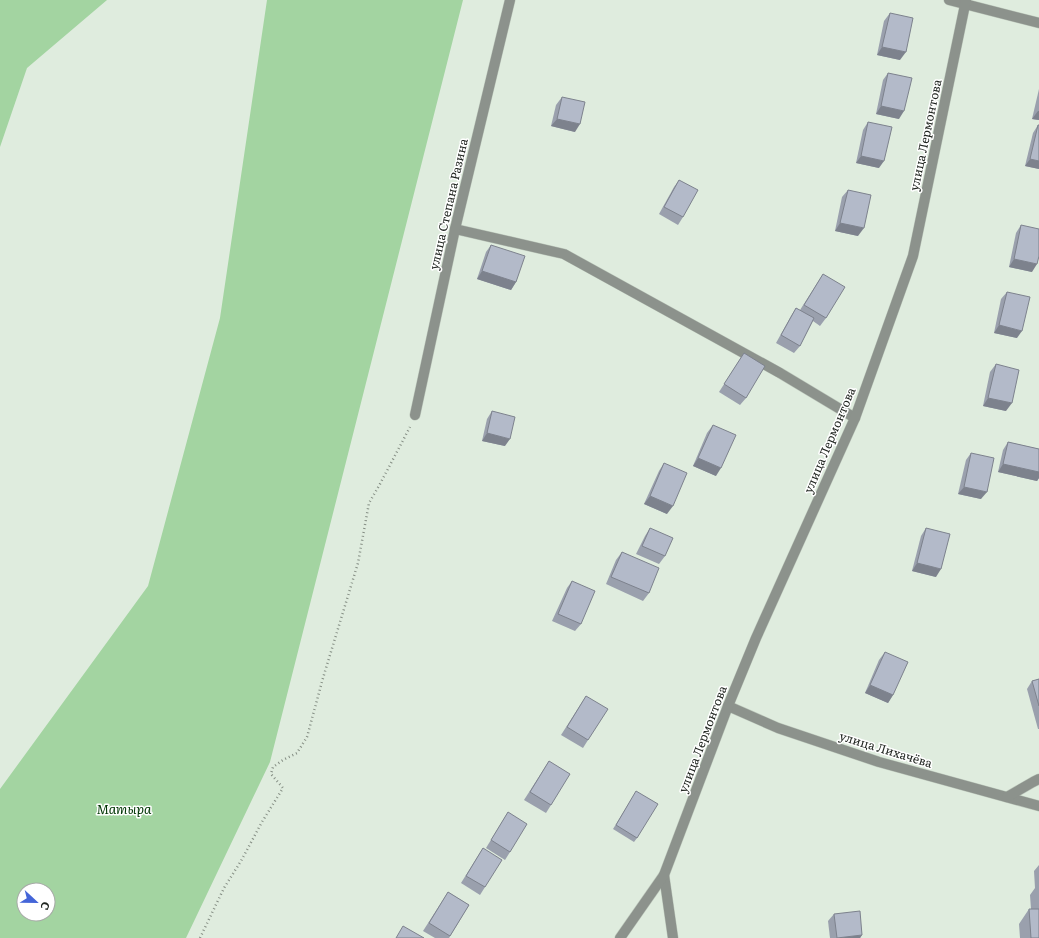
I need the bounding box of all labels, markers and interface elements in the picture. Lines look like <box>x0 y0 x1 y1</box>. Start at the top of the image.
street label: улица Лермонтова <box>904 77 946 192</box>
street label: улица Степана Разина <box>424 136 472 271</box>
street label: улица Лермонтова <box>799 384 860 496</box>
street label: улица Лермонтова <box>673 682 731 795</box>
street label: улица Лихачёва <box>837 726 935 772</box>
water label: Матыра <box>97 799 152 818</box>
north arrow <box>16 882 56 922</box>
text: С <box>37 900 55 913</box>

